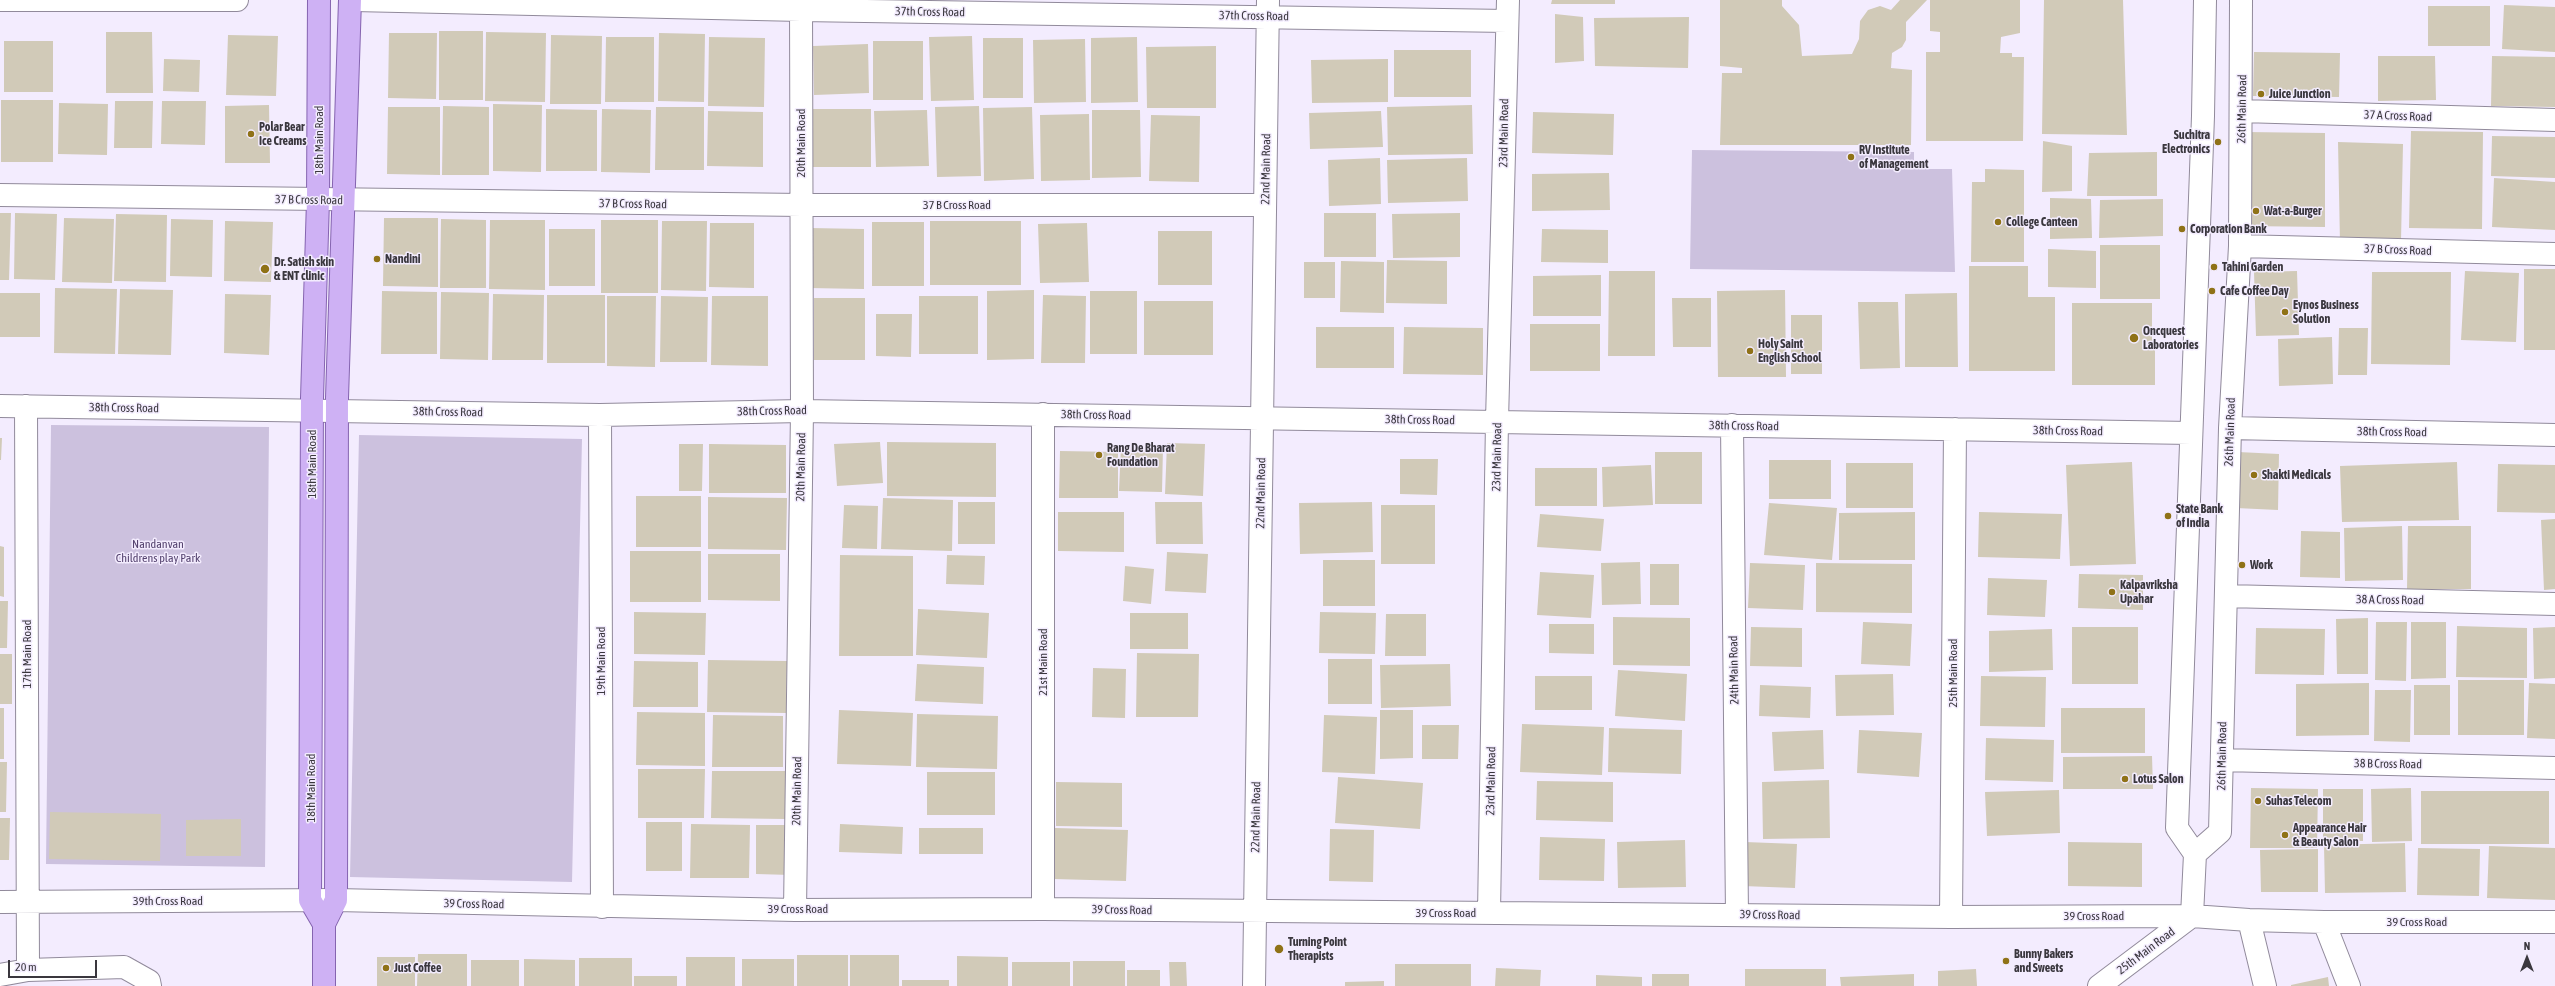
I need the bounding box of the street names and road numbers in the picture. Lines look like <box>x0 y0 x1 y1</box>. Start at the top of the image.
street label: 37th Cross Road <box>895 4 965 20</box>
street label: 37th Cross Road <box>1219 8 1289 24</box>
street label: 26th Main Road <box>2234 74 2250 144</box>
street label: 23rd Main Road <box>1496 98 1512 168</box>
street label: 18th Main Road <box>312 106 326 174</box>
street label: 37 A Cross Road <box>2364 108 2432 124</box>
street label: 20th Main Road <box>794 109 808 177</box>
street label: 22nd Main Road <box>1258 133 1274 205</box>
street label: 37 B Cross Road <box>275 192 343 208</box>
street label: 37 B Cross Road <box>599 196 667 212</box>
street label: 37 B Cross Road <box>923 198 991 212</box>
street label: 37 B Cross Road <box>2364 242 2432 258</box>
street label: 26th Main Road <box>2222 397 2238 467</box>
street label: 38th Cross Road <box>89 400 159 416</box>
street label: 38th Cross Road <box>737 403 807 419</box>
street label: 38th Cross Road <box>413 404 483 420</box>
street label: 38th Cross Road <box>1061 407 1131 423</box>
street label: 38th Cross Road <box>1385 412 1455 428</box>
street label: 38th Cross Road <box>1709 418 1779 434</box>
street label: 23rd Main Road <box>1489 422 1505 492</box>
street label: 38th Cross Road <box>2033 423 2103 439</box>
street label: 38th Cross Road <box>2357 424 2427 440</box>
street label: 18th Main Road <box>305 430 319 498</box>
street label: 20th Main Road <box>793 432 809 502</box>
street label: 22nd Main Road <box>1253 457 1269 529</box>
street label: 38 A Cross Road <box>2356 592 2424 608</box>
street label: 17th Main Road <box>20 620 34 688</box>
street label: 19th Main Road <box>594 627 608 695</box>
street label: 21st Main Road <box>1036 628 1050 696</box>
street label: 24th Main Road <box>1726 635 1742 705</box>
street label: 25th Main Road <box>1946 639 1960 707</box>
street label: 26th Main Road <box>2214 721 2230 791</box>
street label: 23rd Main Road <box>1483 746 1499 816</box>
street label: 18th Main Road <box>304 754 318 822</box>
street label: 20th Main Road <box>789 756 805 826</box>
street label: 38 B Cross Road <box>2354 756 2422 772</box>
street label: 22nd Main Road <box>1248 781 1264 853</box>
street label: 39th Cross Road <box>133 894 203 908</box>
street label: 39 Cross Road <box>444 896 504 912</box>
street label: 39 Cross Road <box>768 902 828 916</box>
street label: 39 Cross Road <box>1092 902 1152 918</box>
street label: 39 Cross Road <box>1416 906 1476 920</box>
street label: 39 Cross Road <box>1740 907 1800 923</box>
street label: 39 Cross Road <box>2064 909 2124 923</box>
street label: 39 Cross Road <box>2387 915 2447 929</box>
street label: 25th Main Road <box>2114 925 2178 977</box>

